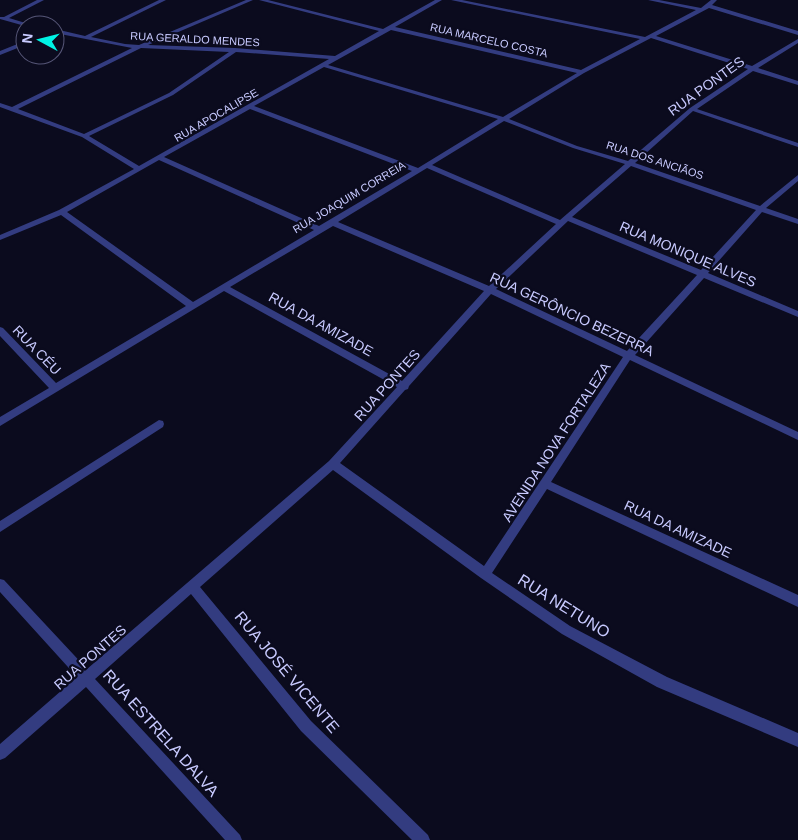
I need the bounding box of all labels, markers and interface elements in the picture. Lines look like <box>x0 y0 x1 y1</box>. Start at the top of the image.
north arrow <box>15 15 65 65</box>
street label: RUA MARCELO COSTA <box>429 21 550 60</box>
street label: RUA GERALDO MENDES <box>130 30 260 48</box>
text: N <box>19 32 36 44</box>
street label: RUA PONTES <box>665 53 747 119</box>
street label: RUA APOCALIPSE <box>172 86 260 144</box>
street label: RUA DOS ANCIÃOS <box>605 139 705 181</box>
street label: RUA JOAQUIM CORREIA <box>291 158 408 235</box>
street label: RUA MONIQUE ALVES <box>617 218 759 290</box>
street label: RUA GERÔNCIO BEZERRA <box>488 269 657 359</box>
street label: RUA DA AMIZADE <box>266 289 376 359</box>
street label: RUA CÉU <box>10 322 64 378</box>
street label: RUA PONTES <box>351 346 423 424</box>
street label: AVENIDA NOVA FORTALEZA <box>499 359 614 525</box>
street label: RUA DA AMIZADE <box>622 497 734 561</box>
street label: RUA NETUNO <box>515 571 613 641</box>
street label: RUA JOSÉ VICENTE <box>231 607 343 736</box>
street label: RUA PONTES <box>51 621 129 693</box>
street label: RUA ESTRELA DALVA <box>100 666 222 800</box>

